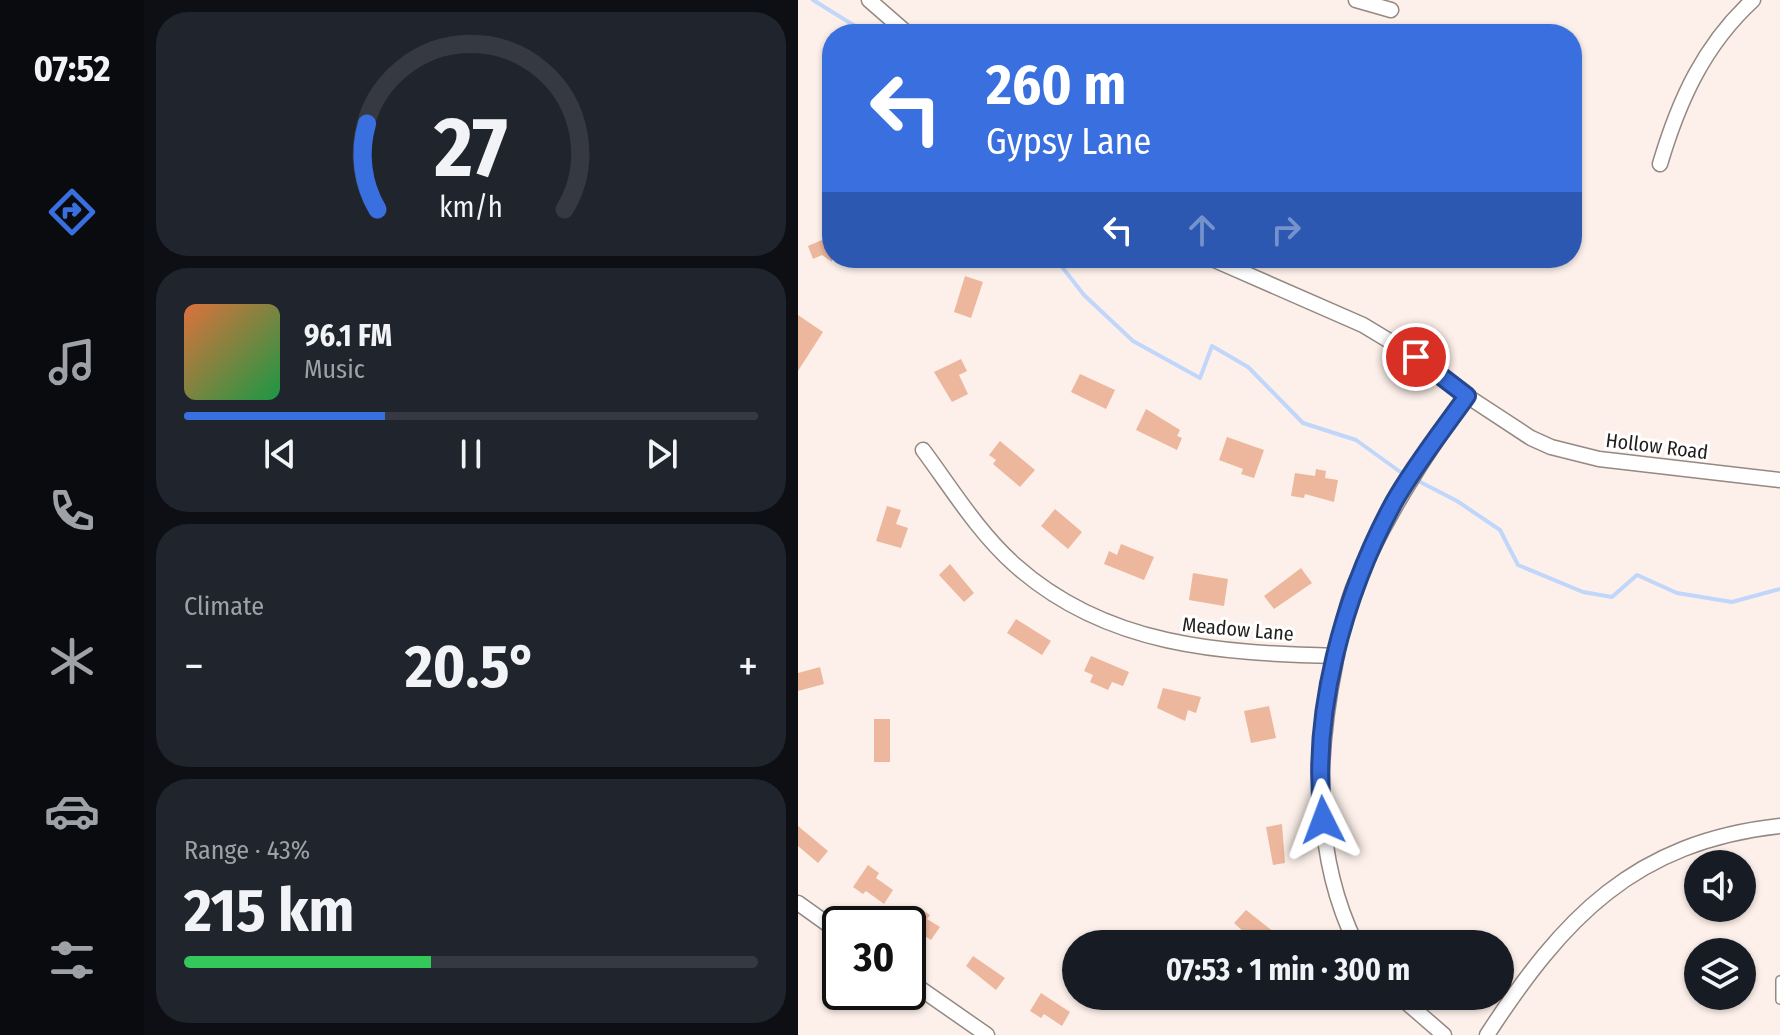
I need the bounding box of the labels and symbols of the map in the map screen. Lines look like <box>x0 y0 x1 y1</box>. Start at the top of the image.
pin <box>1382 323 1450 391</box>
street label: Hollow Road <box>1604 428 1710 464</box>
street label: Meadow Lane <box>1181 612 1295 646</box>
position arrow <box>1281 778 1365 862</box>
speed limit sign: 30 <box>822 906 926 1010</box>

